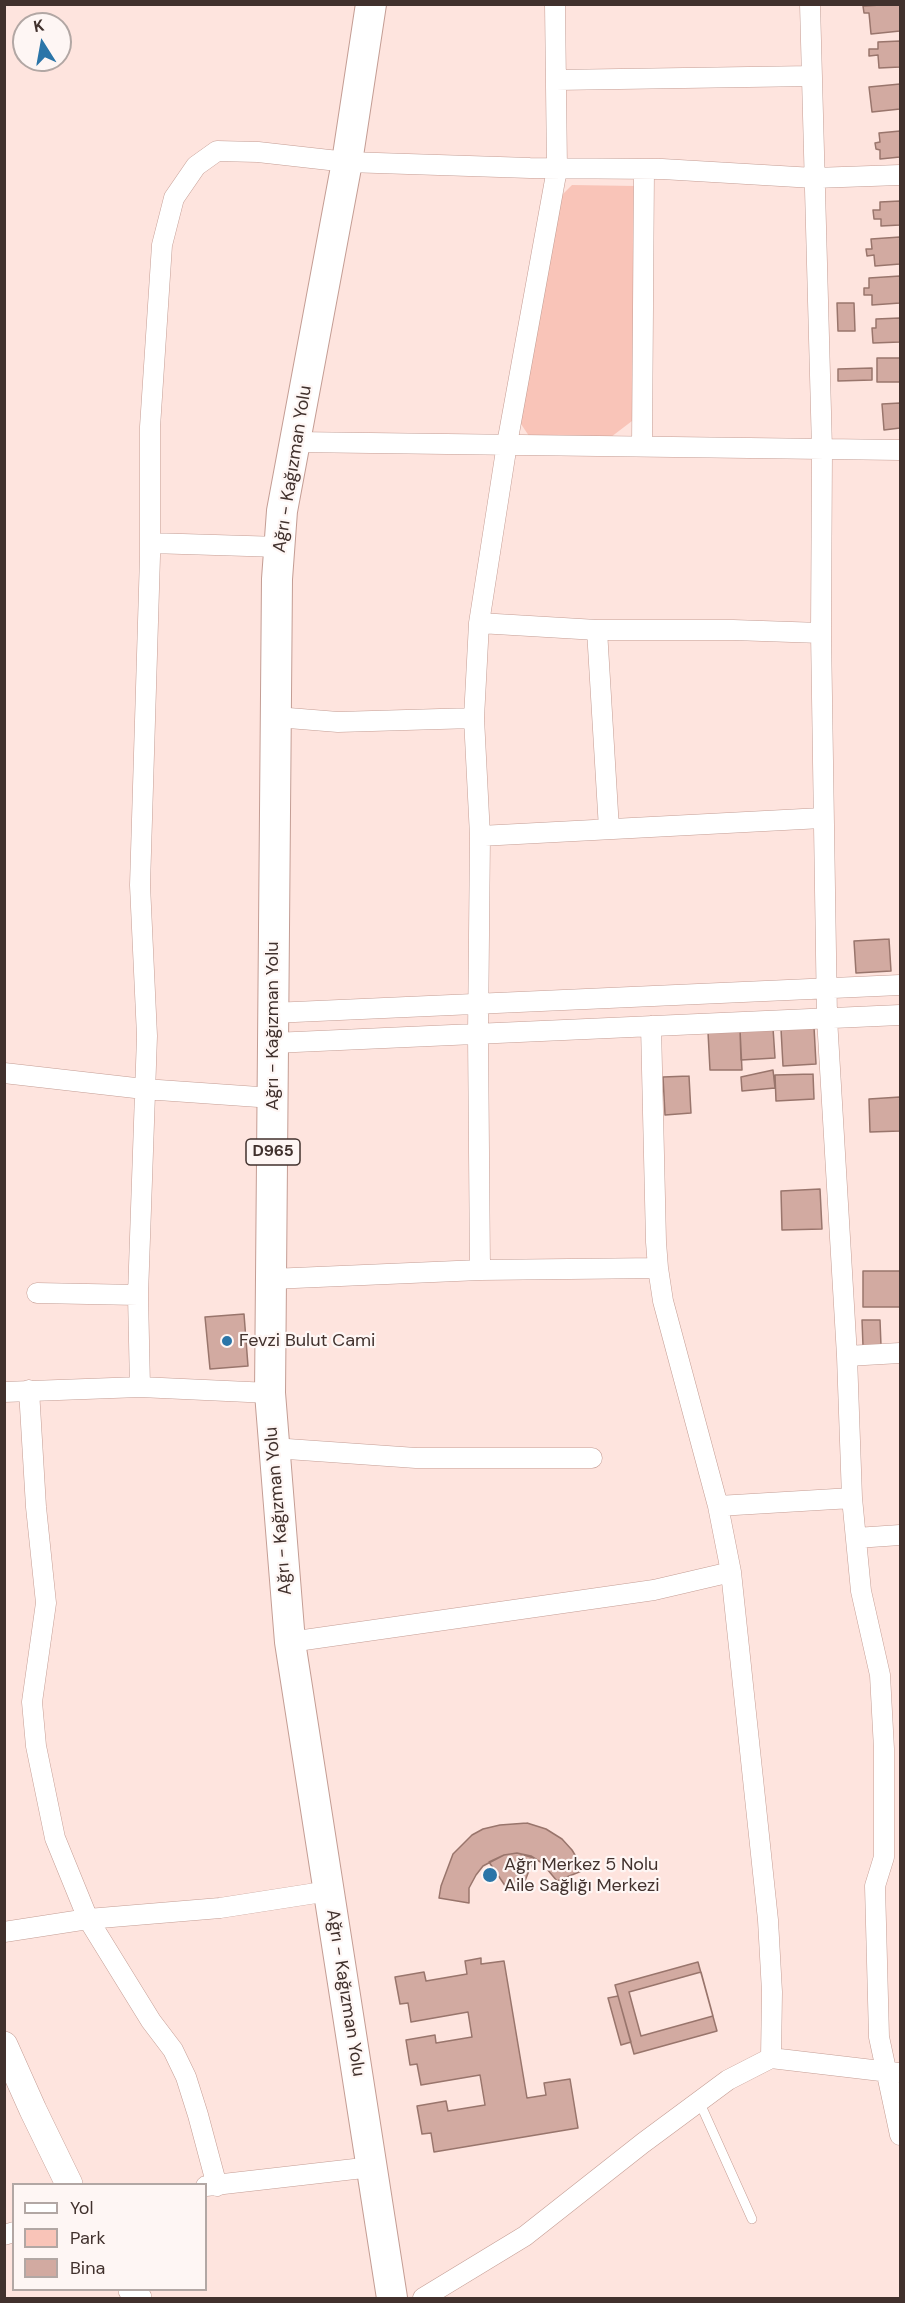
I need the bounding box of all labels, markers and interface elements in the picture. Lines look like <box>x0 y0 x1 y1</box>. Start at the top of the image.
north arrow <box>12 12 72 72</box>
text: K <box>32 15 46 37</box>
street label: Ağrı - Kağızman Yolu <box>269 384 317 554</box>
street label: Ağrı - Kağızman Yolu <box>262 941 284 1111</box>
road number: D965 <box>246 1139 300 1165</box>
place label: Fevzi Bulut Cami <box>239 1330 375 1352</box>
marker: Fevzi Bulut Cami <box>220 1334 234 1348</box>
street label: Ağrı - Kağızman Yolu <box>261 1426 297 1596</box>
place label: Ağrı Merkez 5 Nolu Aile Sağlığı Merkezi <box>504 1854 660 1896</box>
marker: Ağrı Merkez 5 Nolu Aile Sağlığı Merkezi <box>481 1866 499 1884</box>
street label: Ağrı - Kağızman Yolu <box>321 1908 369 2078</box>
legend <box>12 2183 207 2291</box>
text: Yol <box>70 2196 94 2220</box>
text: Park <box>70 2226 106 2250</box>
text: Bina <box>70 2256 105 2280</box>

